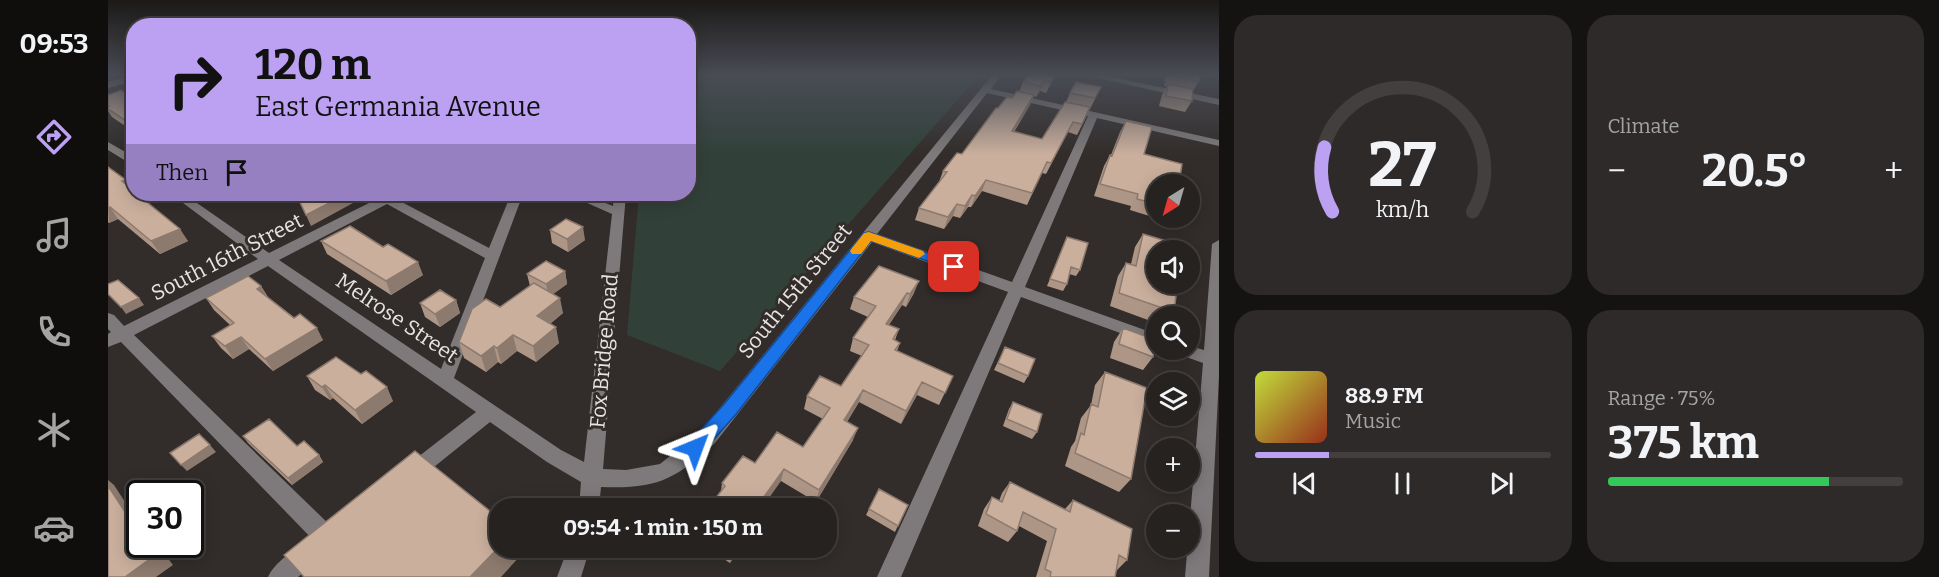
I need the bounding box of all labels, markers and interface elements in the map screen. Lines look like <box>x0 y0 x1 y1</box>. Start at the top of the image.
text: 09:53 <box>20 28 89 60</box>
text: 120 m <box>255 40 371 90</box>
icon: right <box>156 42 234 120</box>
text: East Germania Avenue <box>255 91 541 123</box>
text: Climate <box>1608 114 1679 138</box>
icon: directions <box>33 116 75 158</box>
text: 27 <box>1369 128 1437 203</box>
text: 20.5° <box>1702 144 1808 198</box>
text: − <box>1608 151 1626 191</box>
text: + <box>1884 151 1903 191</box>
icon: arrive <box>220 156 253 189</box>
text: Then <box>156 159 208 186</box>
north arrow <box>1146 174 1200 228</box>
map controls <box>1146 174 1200 558</box>
text: km/h <box>1376 197 1429 223</box>
street label: South 16th Street <box>147 207 308 306</box>
icon: music <box>33 214 75 256</box>
street label: South 15th Street <box>733 218 858 364</box>
button: sound <box>1146 240 1200 294</box>
pin <box>928 241 979 292</box>
icon: arrive <box>937 250 970 283</box>
street label: Melrose Street <box>331 268 463 369</box>
street label: Fox Bridge Road <box>584 272 624 430</box>
button: search <box>1146 306 1200 360</box>
icon: phone <box>33 311 75 353</box>
button: layers <box>1146 372 1200 426</box>
text: 88.9 FM <box>1345 382 1423 409</box>
text: Range · 75% <box>1608 386 1715 410</box>
icon: climate <box>33 409 75 451</box>
text: Music <box>1345 409 1401 433</box>
position arrow <box>663 416 727 480</box>
text: 375 km <box>1608 416 1759 470</box>
button: + <box>1146 438 1200 492</box>
icon: previous <box>1288 467 1321 500</box>
icon: pause <box>1386 467 1419 500</box>
icon: next <box>1485 467 1518 500</box>
speed limit sign: 30 <box>126 480 204 558</box>
button: − <box>1146 504 1200 558</box>
icon: car <box>33 507 75 549</box>
text: 09:54 · 1 min · 150 m <box>563 514 763 541</box>

